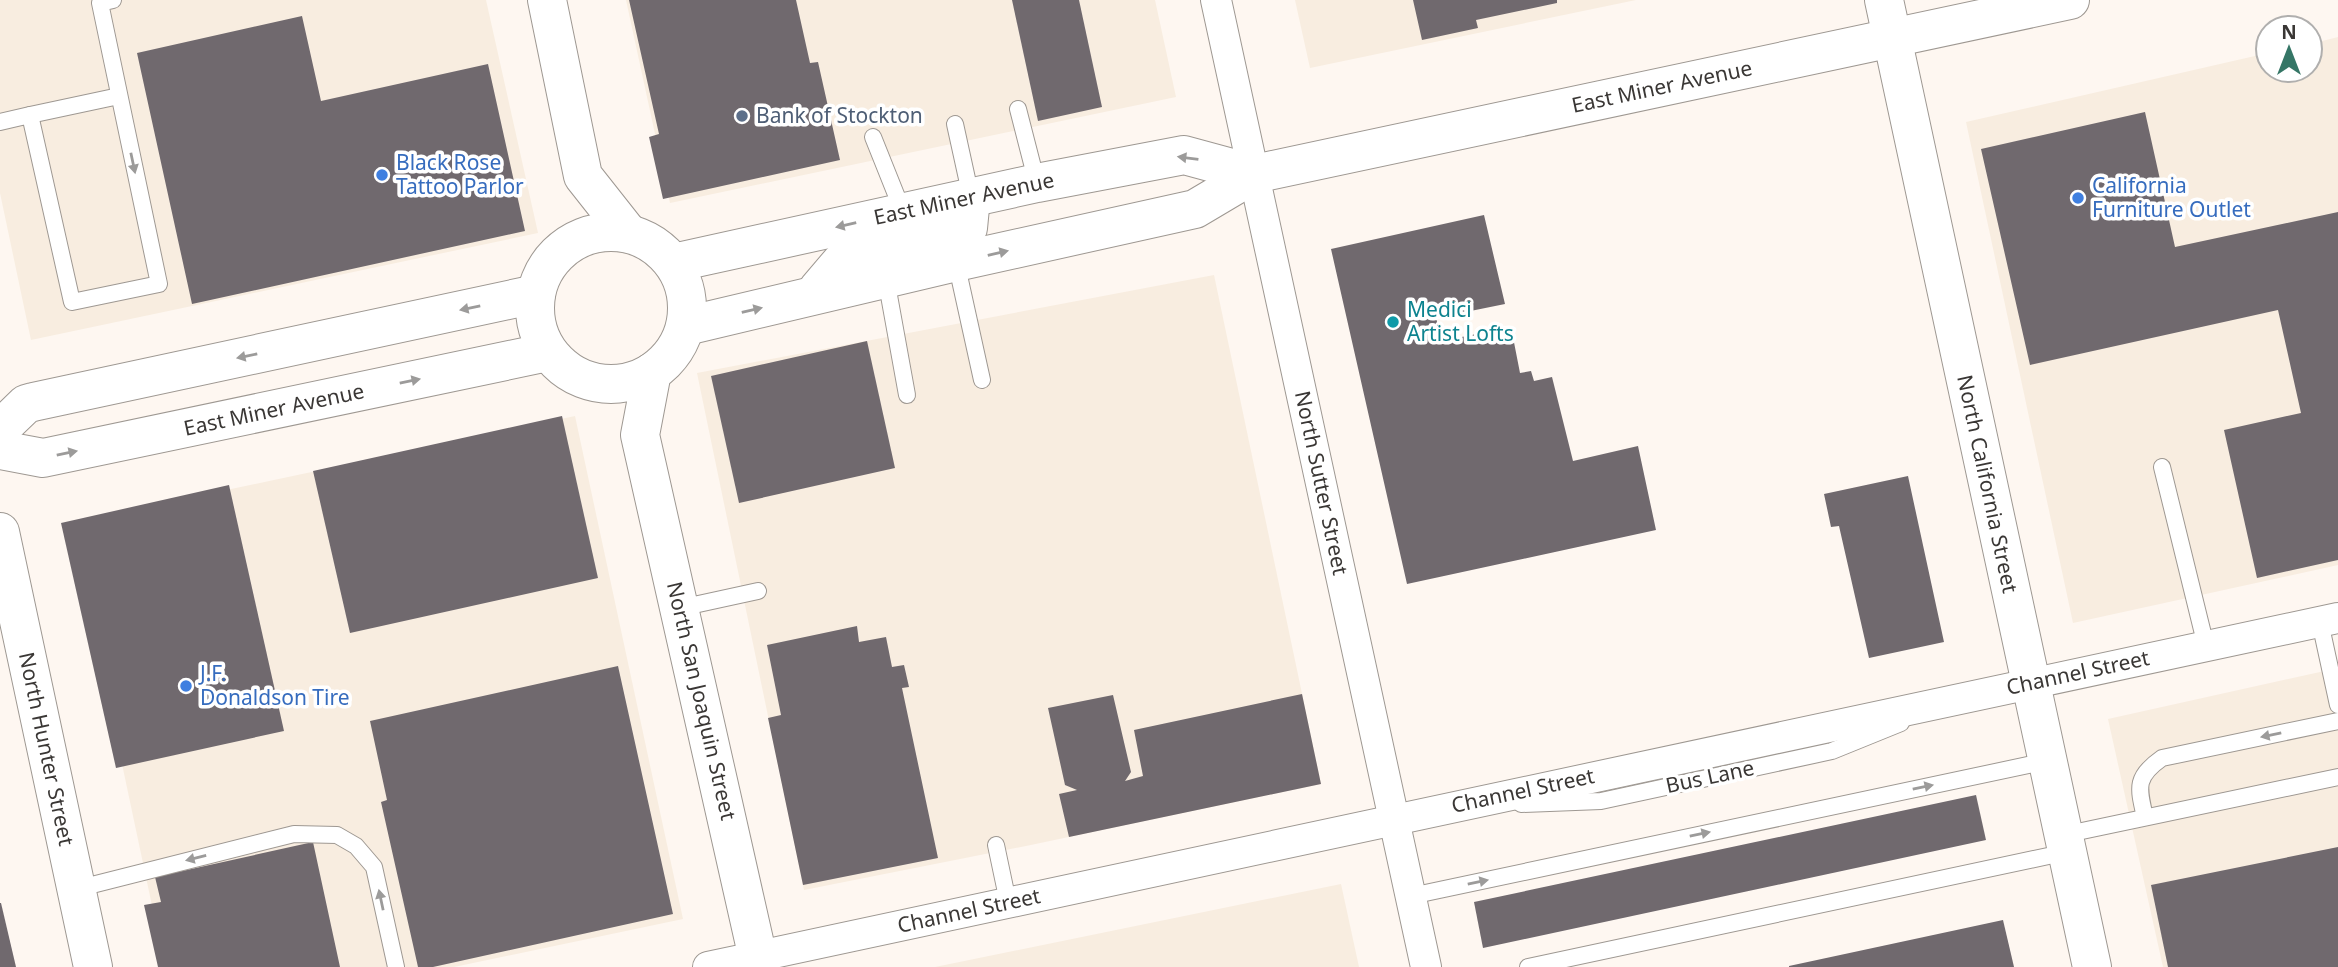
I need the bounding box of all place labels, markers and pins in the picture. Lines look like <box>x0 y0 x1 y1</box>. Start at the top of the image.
place label: Bank of Stockton <box>756 101 923 129</box>
marker: Bank of Stockton <box>734 108 750 124</box>
place label: Black Rose Tattoo Parlor <box>396 148 524 200</box>
marker: Black Rose Tattoo Parlor <box>374 167 390 183</box>
place label: California Furniture Outlet <box>2092 171 2251 223</box>
marker: California Furniture Outlet <box>2070 190 2086 206</box>
place label: Medici Artist Lofts <box>1407 295 1514 347</box>
marker: Medici Artist Lofts <box>1385 314 1401 330</box>
place label: J.F. Donaldson Tire <box>198 659 350 711</box>
marker: J.F. Donaldson Tire <box>178 678 194 694</box>

